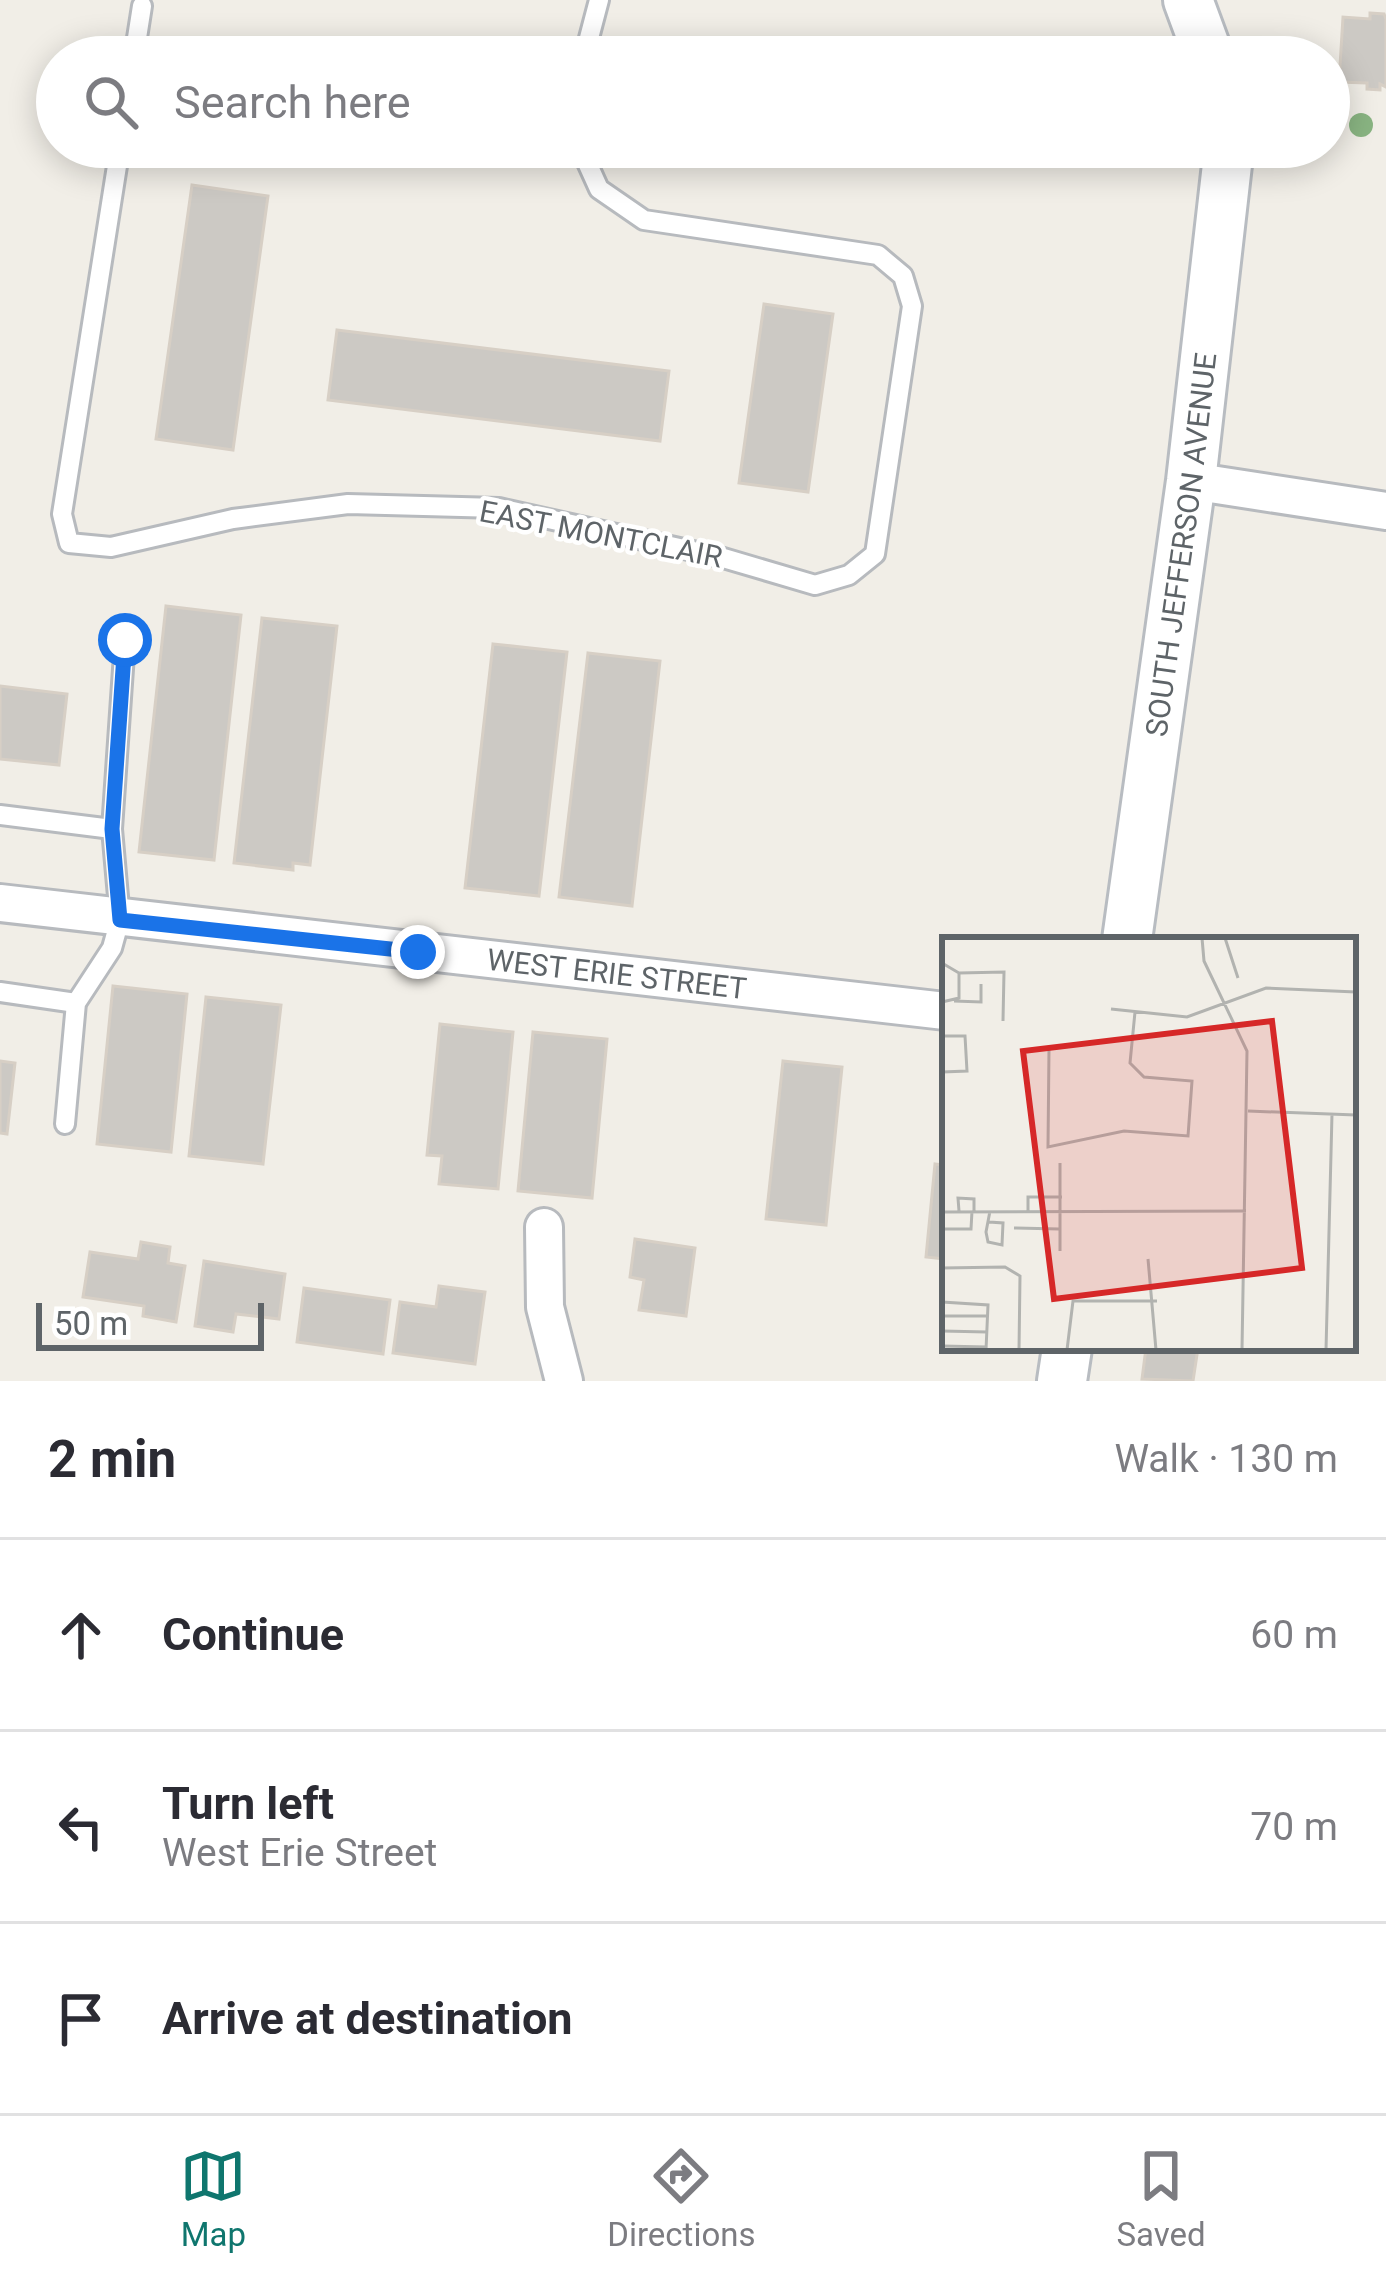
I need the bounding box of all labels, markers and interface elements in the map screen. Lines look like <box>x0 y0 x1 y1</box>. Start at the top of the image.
search box <box>36 36 1350 168</box>
icon: search <box>78 69 144 135</box>
text: Search here <box>174 76 411 129</box>
street label: SOUTH JEFFERSON AVENUE <box>1138 351 1223 739</box>
street label: EAST MONTCLAIR <box>477 493 725 575</box>
route start <box>98 613 152 667</box>
route end <box>391 925 445 979</box>
inset map <box>942 937 1356 1351</box>
street label: WEST ERIE STREET <box>485 941 749 1006</box>
scale bar <box>36 1297 264 1350</box>
text: 50 m <box>54 1304 128 1343</box>
text: 2 min <box>48 1430 176 1489</box>
text: Walk · 130 m <box>1114 1436 1338 1482</box>
icon: ahead <box>48 1602 114 1668</box>
text: Continue <box>162 1608 344 1661</box>
text: 60 m <box>1250 1612 1338 1658</box>
text: Turn left <box>162 1777 334 1830</box>
icon: left <box>48 1794 114 1860</box>
text: 70 m <box>1250 1804 1338 1850</box>
text: West Erie Street <box>162 1830 437 1876</box>
icon: arrive <box>48 1986 114 2052</box>
text: Arrive at destination <box>162 1992 573 2045</box>
tab: Map <box>180 2143 246 2254</box>
tab: Directions <box>607 2143 756 2254</box>
tab: Saved <box>1116 2143 1206 2254</box>

